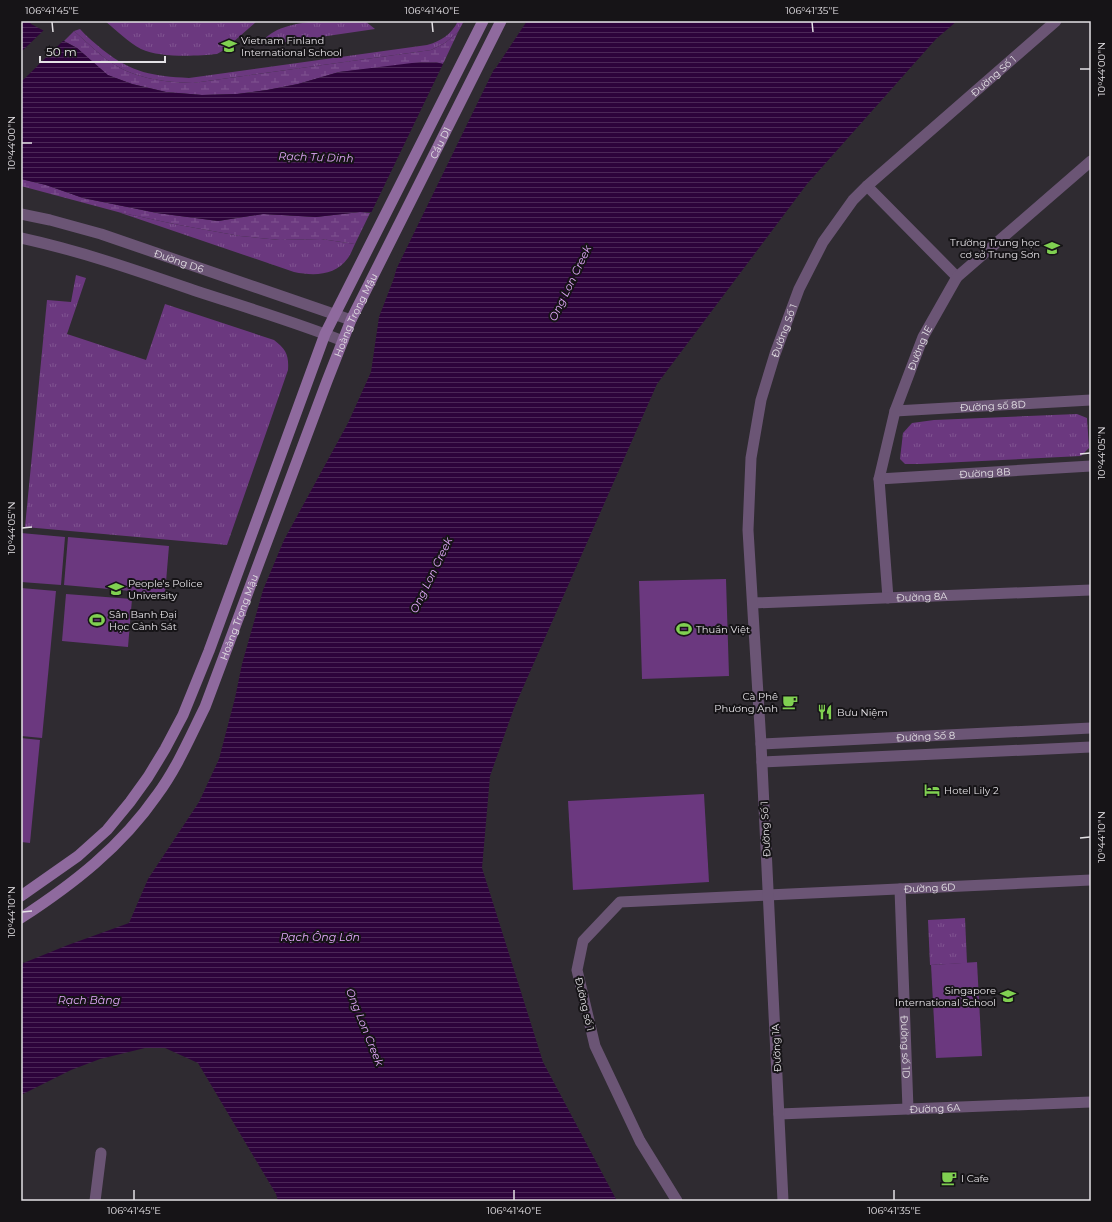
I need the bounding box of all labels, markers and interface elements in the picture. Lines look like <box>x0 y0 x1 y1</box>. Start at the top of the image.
text: 106°41'45"E <box>25 4 79 17</box>
text: 106°41'40"E <box>404 4 460 17</box>
text: 106°41'35"E <box>785 4 839 17</box>
place label: Vietnam Finland International School <box>241 34 342 59</box>
school or university icon: Vietnam Finland International School <box>220 37 238 55</box>
scale bar <box>40 38 165 64</box>
text: 10°44'00"N <box>1095 42 1108 96</box>
text: 50 m <box>46 44 77 59</box>
street label: Đường Số 1 <box>968 53 1019 100</box>
text: 10°44'00"N <box>5 116 18 170</box>
street label: Cầu D1 <box>427 125 454 161</box>
water label: Rạch Tư Dinh <box>278 149 354 165</box>
place label: Trường Trung học cơ sở Trung Sơn <box>950 236 1040 261</box>
school or university icon: Trường Trung học cơ sở Trung Sơn <box>1043 239 1061 257</box>
water label: Ong Lon Creek <box>546 242 595 323</box>
street label: Đường D6 <box>152 247 205 276</box>
street label: Hoàng Trọng Mậu <box>331 271 381 359</box>
street label: Đường Số 1 <box>768 302 800 359</box>
street label: Đường 1E <box>905 323 935 372</box>
street label: Đường số 8D <box>960 398 1026 414</box>
text: 10°44'05"N <box>1095 426 1108 480</box>
street label: Đường 8B <box>959 465 1011 481</box>
text: 10°44'05"N <box>5 501 18 555</box>
water label: Ong Lon Creek <box>407 534 456 615</box>
street label: Hoàng Trọng Mậu <box>217 572 261 662</box>
place label: People's Police University <box>128 577 202 602</box>
school or university icon: People's Police University <box>107 580 125 598</box>
street label: Đường 8A <box>896 589 948 604</box>
place label: Sân Banh Đại Học Cảnh Sát <box>109 608 177 633</box>
sports icon: Sân Banh Đại Học Cảnh Sát <box>88 611 106 629</box>
sports icon: Thuần Việt <box>675 620 693 638</box>
place label: Thuần Việt <box>696 623 750 636</box>
place label: Cà Phê Phương Anh <box>714 690 778 715</box>
cafe icon: Cà Phê Phương Anh <box>781 693 799 711</box>
restaurant icon: Bưu Niệm <box>816 703 834 721</box>
place label: Bưu Niệm <box>837 706 888 719</box>
street label: Đường Số 8 <box>896 729 956 744</box>
hotel icon: Hotel Lily 2 <box>923 781 941 799</box>
place label: Hotel Lily 2 <box>944 784 999 797</box>
street label: Đường Số 1 <box>758 801 773 857</box>
text: 10°44'10"N <box>1095 811 1108 863</box>
street label: Đường 6D <box>903 880 956 896</box>
text: 10°44'10"N <box>5 886 18 938</box>
water label: Rạch Ông Lớn <box>280 930 360 944</box>
street label: Đường số 1 <box>572 976 597 1032</box>
place label: Singapore International School <box>895 984 996 1009</box>
water label: Ong Lon Creek <box>343 986 387 1068</box>
school or university icon: Singapore International School <box>999 987 1017 1005</box>
water label: Rạch Bàng <box>58 993 121 1007</box>
street label: Đường số 1D <box>898 1015 913 1079</box>
street label: Đường 1A <box>769 1023 784 1072</box>
street label: Đường 6A <box>909 1101 961 1116</box>
cafe icon: I Cafe <box>940 1169 958 1187</box>
place label: I Cafe <box>961 1172 989 1185</box>
text: 106°41'45"E <box>107 1204 161 1217</box>
text: 106°41'40"E <box>486 1204 542 1217</box>
text: 106°41'35"E <box>867 1204 921 1217</box>

